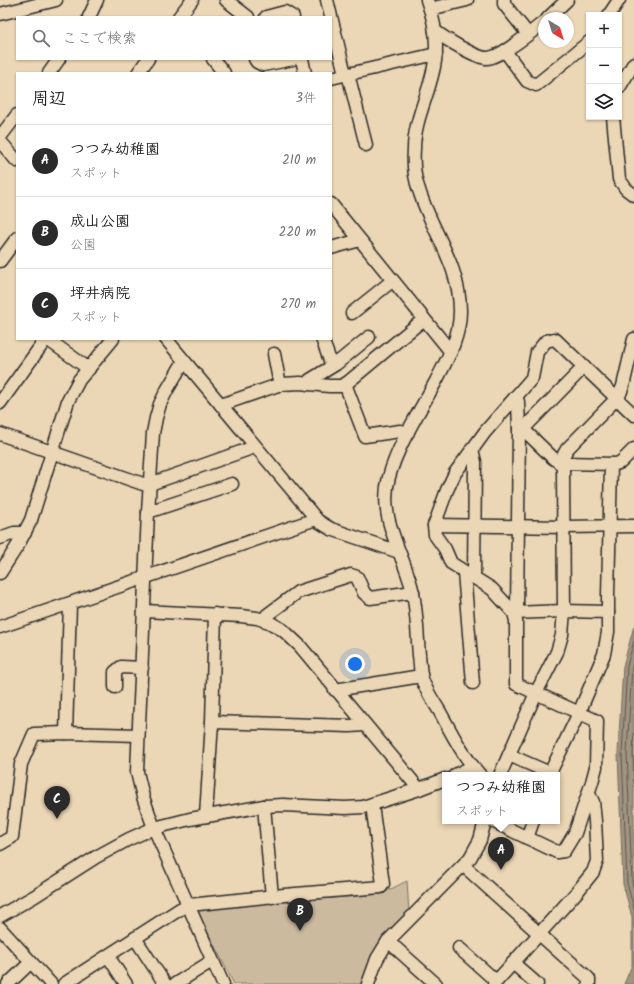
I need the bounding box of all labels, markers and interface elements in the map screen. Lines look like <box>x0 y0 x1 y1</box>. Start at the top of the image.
north arrow <box>538 12 574 48</box>
map controls <box>586 12 622 120</box>
button: + <box>586 12 622 48</box>
search box <box>16 16 332 60</box>
icon: search <box>30 27 52 49</box>
text: ここで検索 <box>62 27 137 51</box>
button: − <box>586 48 622 84</box>
button: layers <box>586 84 622 120</box>
text: 周辺 <box>32 86 66 113</box>
text: 3件 <box>296 88 316 109</box>
text: つつみ幼稚園 <box>70 138 160 162</box>
text: A <box>41 150 49 171</box>
text: 210 m <box>282 150 316 171</box>
text: スポット <box>70 163 122 184</box>
text: 成山公園 <box>70 210 130 234</box>
text: B <box>41 222 49 243</box>
text: 220 m <box>279 222 316 243</box>
text: 公園 <box>70 235 96 256</box>
text: 坪井病院 <box>70 282 130 306</box>
text: C <box>41 294 49 315</box>
text: 270 m <box>280 294 316 315</box>
text: スポット <box>70 307 122 328</box>
your location <box>345 654 365 674</box>
popup <box>442 772 560 824</box>
text: つつみ幼稚園 <box>456 776 546 800</box>
pin: C <box>44 786 70 819</box>
text: スポット <box>456 801 508 822</box>
pin: A <box>488 837 514 870</box>
pin: B <box>287 898 313 931</box>

